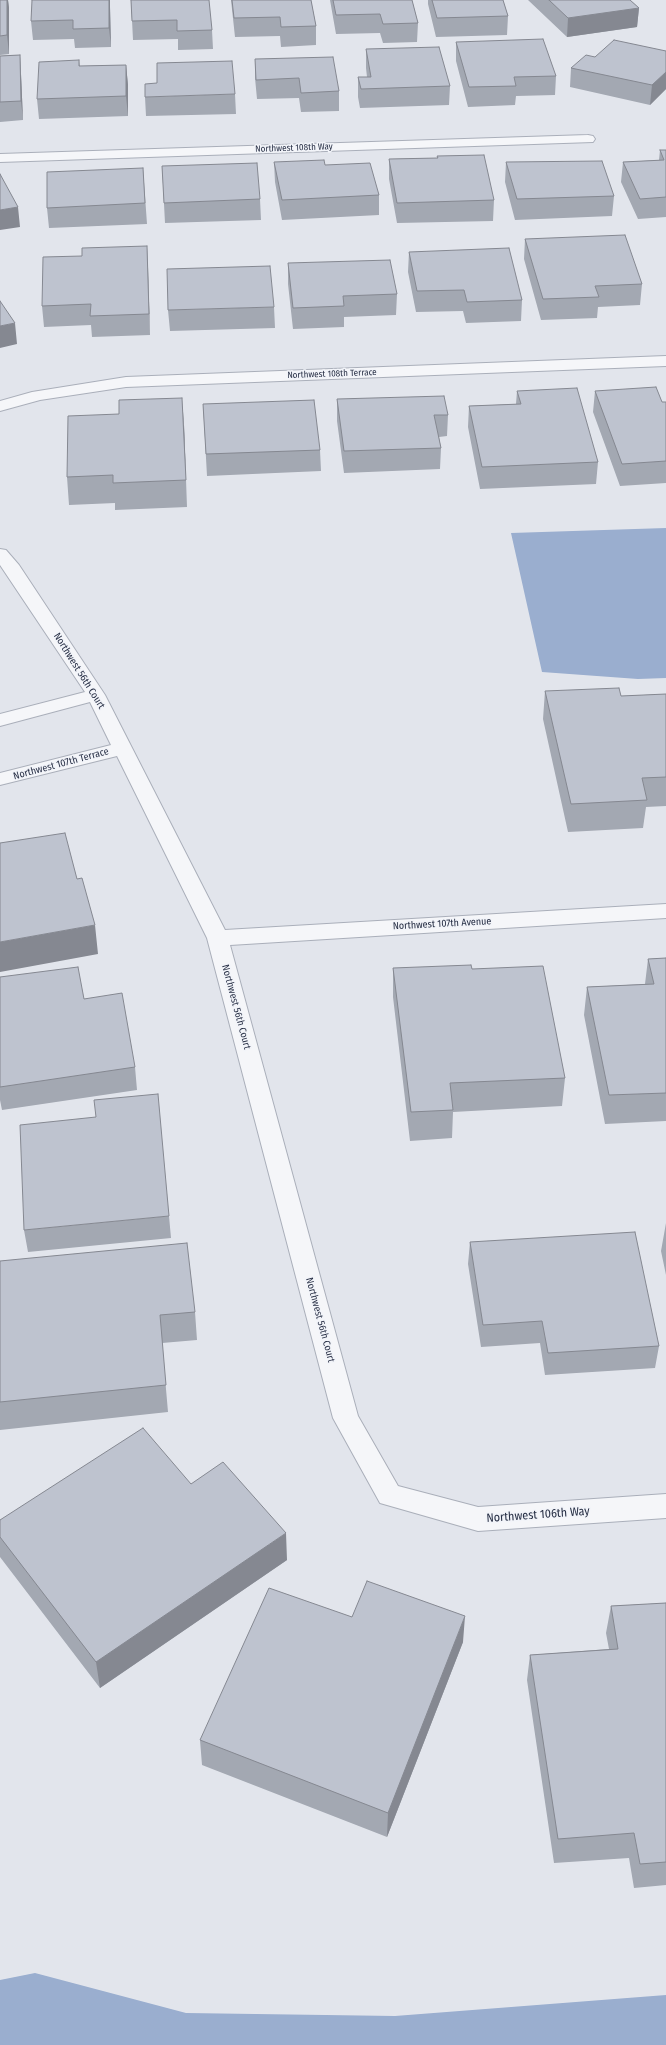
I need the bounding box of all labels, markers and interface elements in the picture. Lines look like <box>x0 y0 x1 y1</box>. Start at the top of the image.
street label: Northwest 108th Way <box>255 141 333 155</box>
street label: Northwest 108th Terrace <box>287 367 377 381</box>
street label: Northwest 56th Court <box>51 631 107 711</box>
street label: Northwest 107th Terrace <box>12 745 110 783</box>
street label: Northwest 107th Avenue <box>392 915 492 933</box>
street label: Northwest 56th Court <box>219 963 253 1051</box>
street label: Northwest 56th Court <box>303 1276 337 1364</box>
street label: Northwest 106th Way <box>486 1504 590 1526</box>

